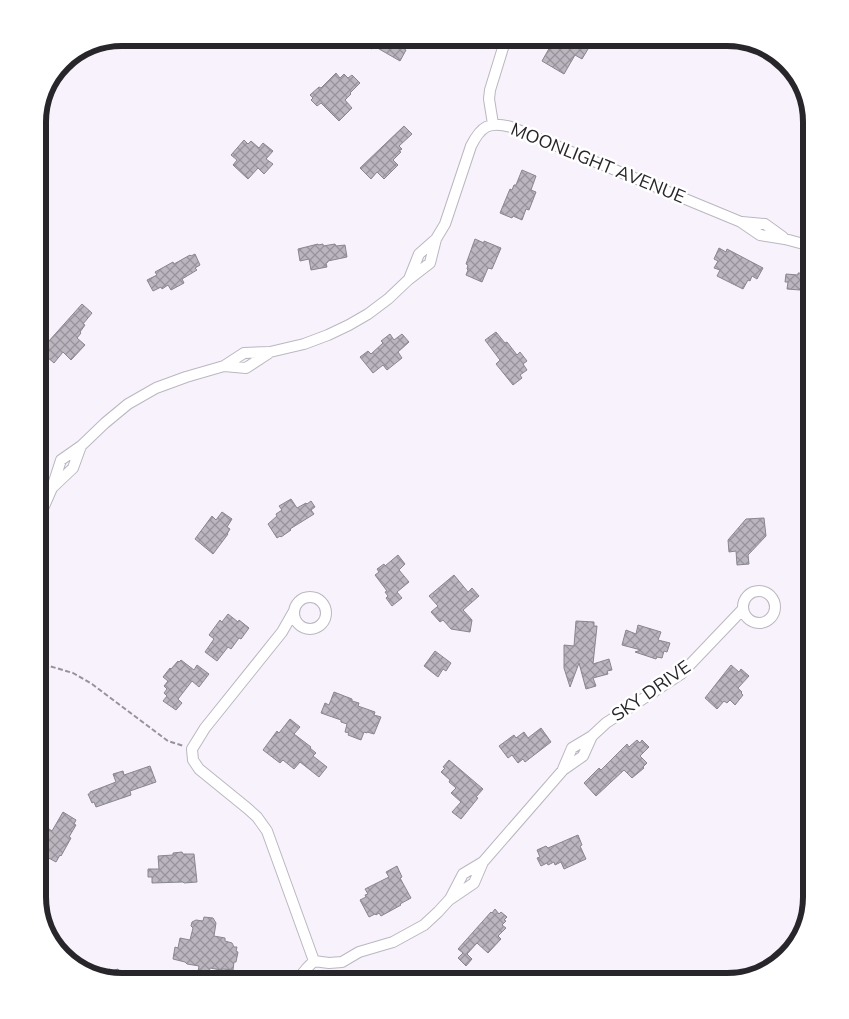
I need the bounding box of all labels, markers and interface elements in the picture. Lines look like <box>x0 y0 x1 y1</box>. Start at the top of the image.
street label: MOONLIGHT AVENUE <box>508 117 689 208</box>
street label: SKY DRIVE <box>607 655 695 726</box>

